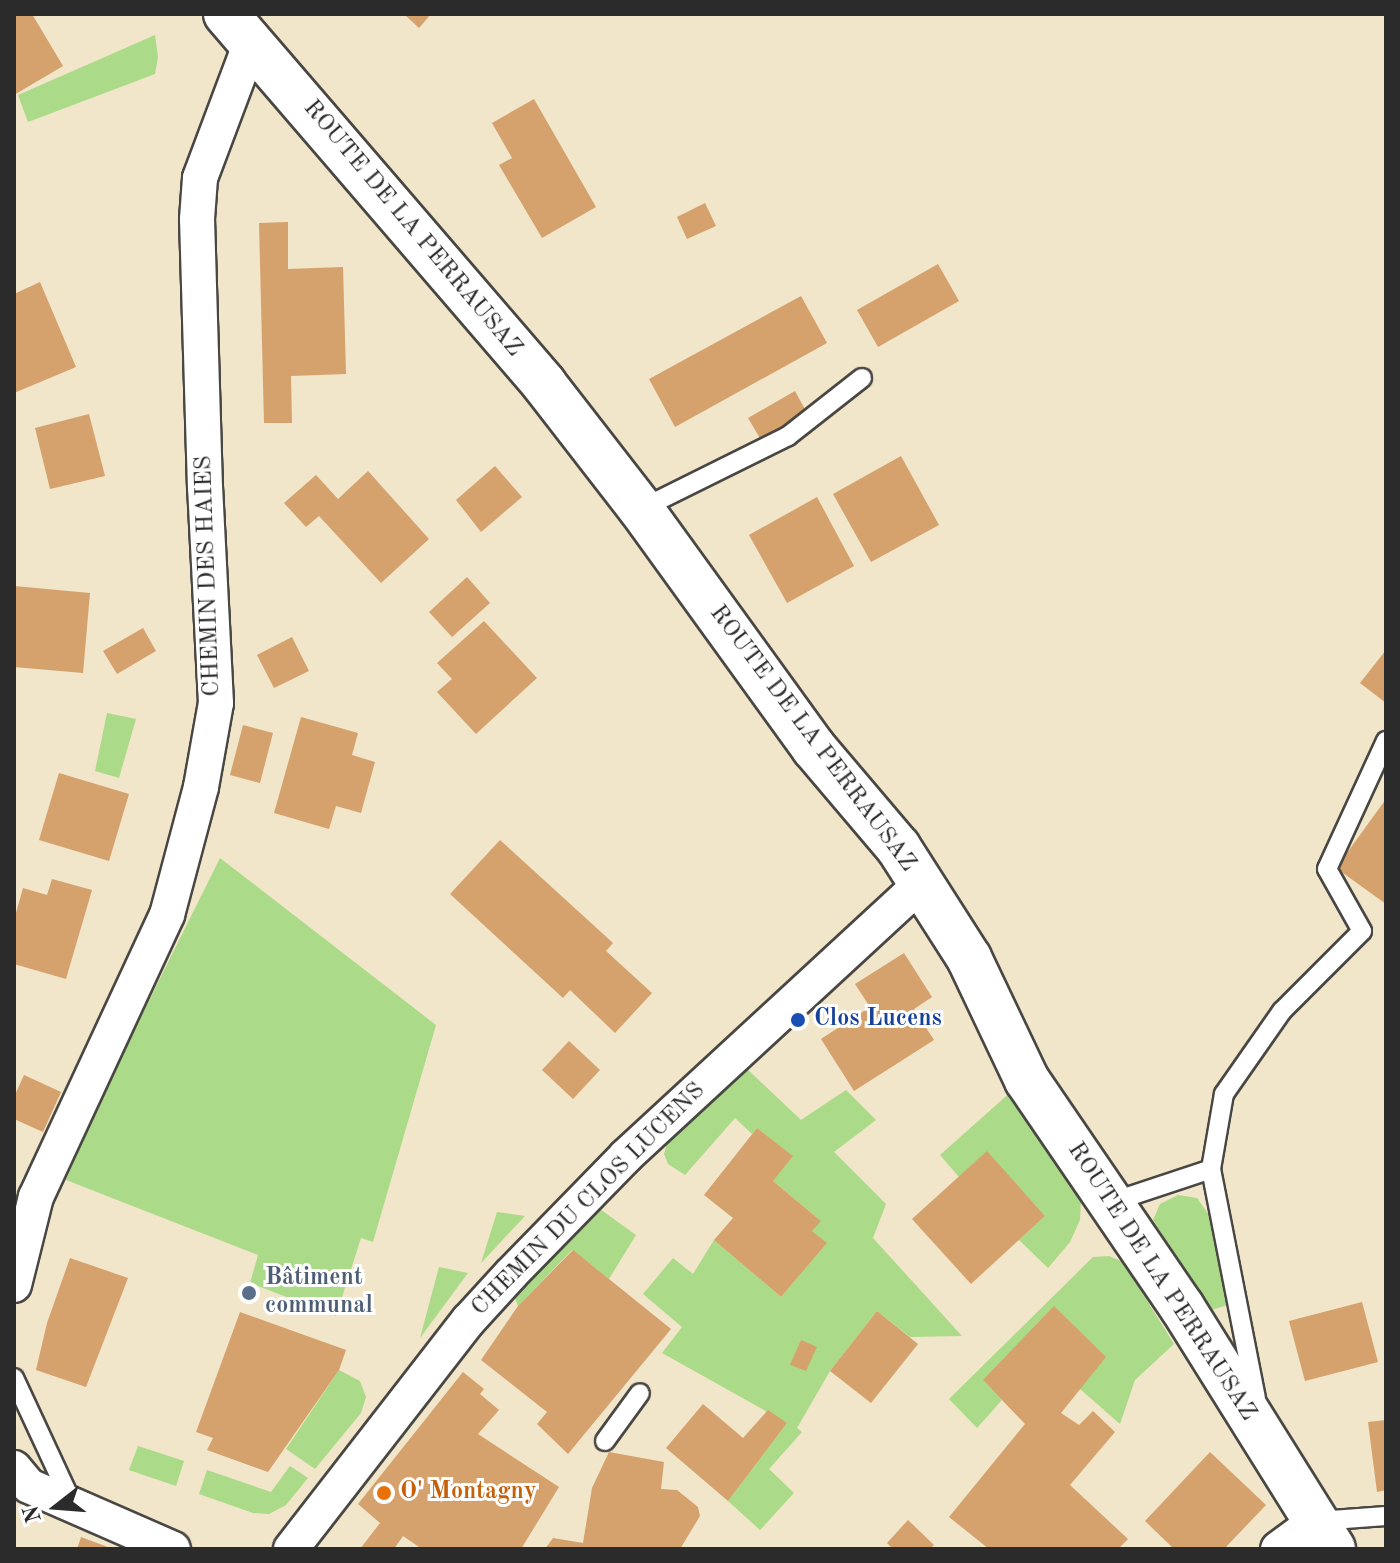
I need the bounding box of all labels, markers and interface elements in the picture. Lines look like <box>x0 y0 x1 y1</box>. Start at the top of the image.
street label: ROUTE DE LA PERRAUSAZ <box>296 95 528 363</box>
street label: CHEMIN DES HAIES <box>190 455 228 697</box>
street label: ROUTE DE LA PERRAUSAZ <box>702 600 922 878</box>
place label: Clos Lucens <box>814 1006 942 1034</box>
marker: Clos Lucens <box>789 1011 807 1029</box>
street label: CHEMIN DU CLOS LUCENS <box>466 1077 712 1323</box>
street label: ROUTE DE LA PERRAUSAZ <box>1060 1137 1262 1427</box>
place label: Bâtiment communal <box>265 1265 373 1321</box>
marker: Bâtiment communal <box>240 1284 258 1302</box>
north arrow <box>16 1467 96 1547</box>
place label: O' Montagny <box>400 1479 537 1507</box>
marker: O' Montagny <box>375 1484 393 1502</box>
text: N <box>20 1503 46 1525</box>

